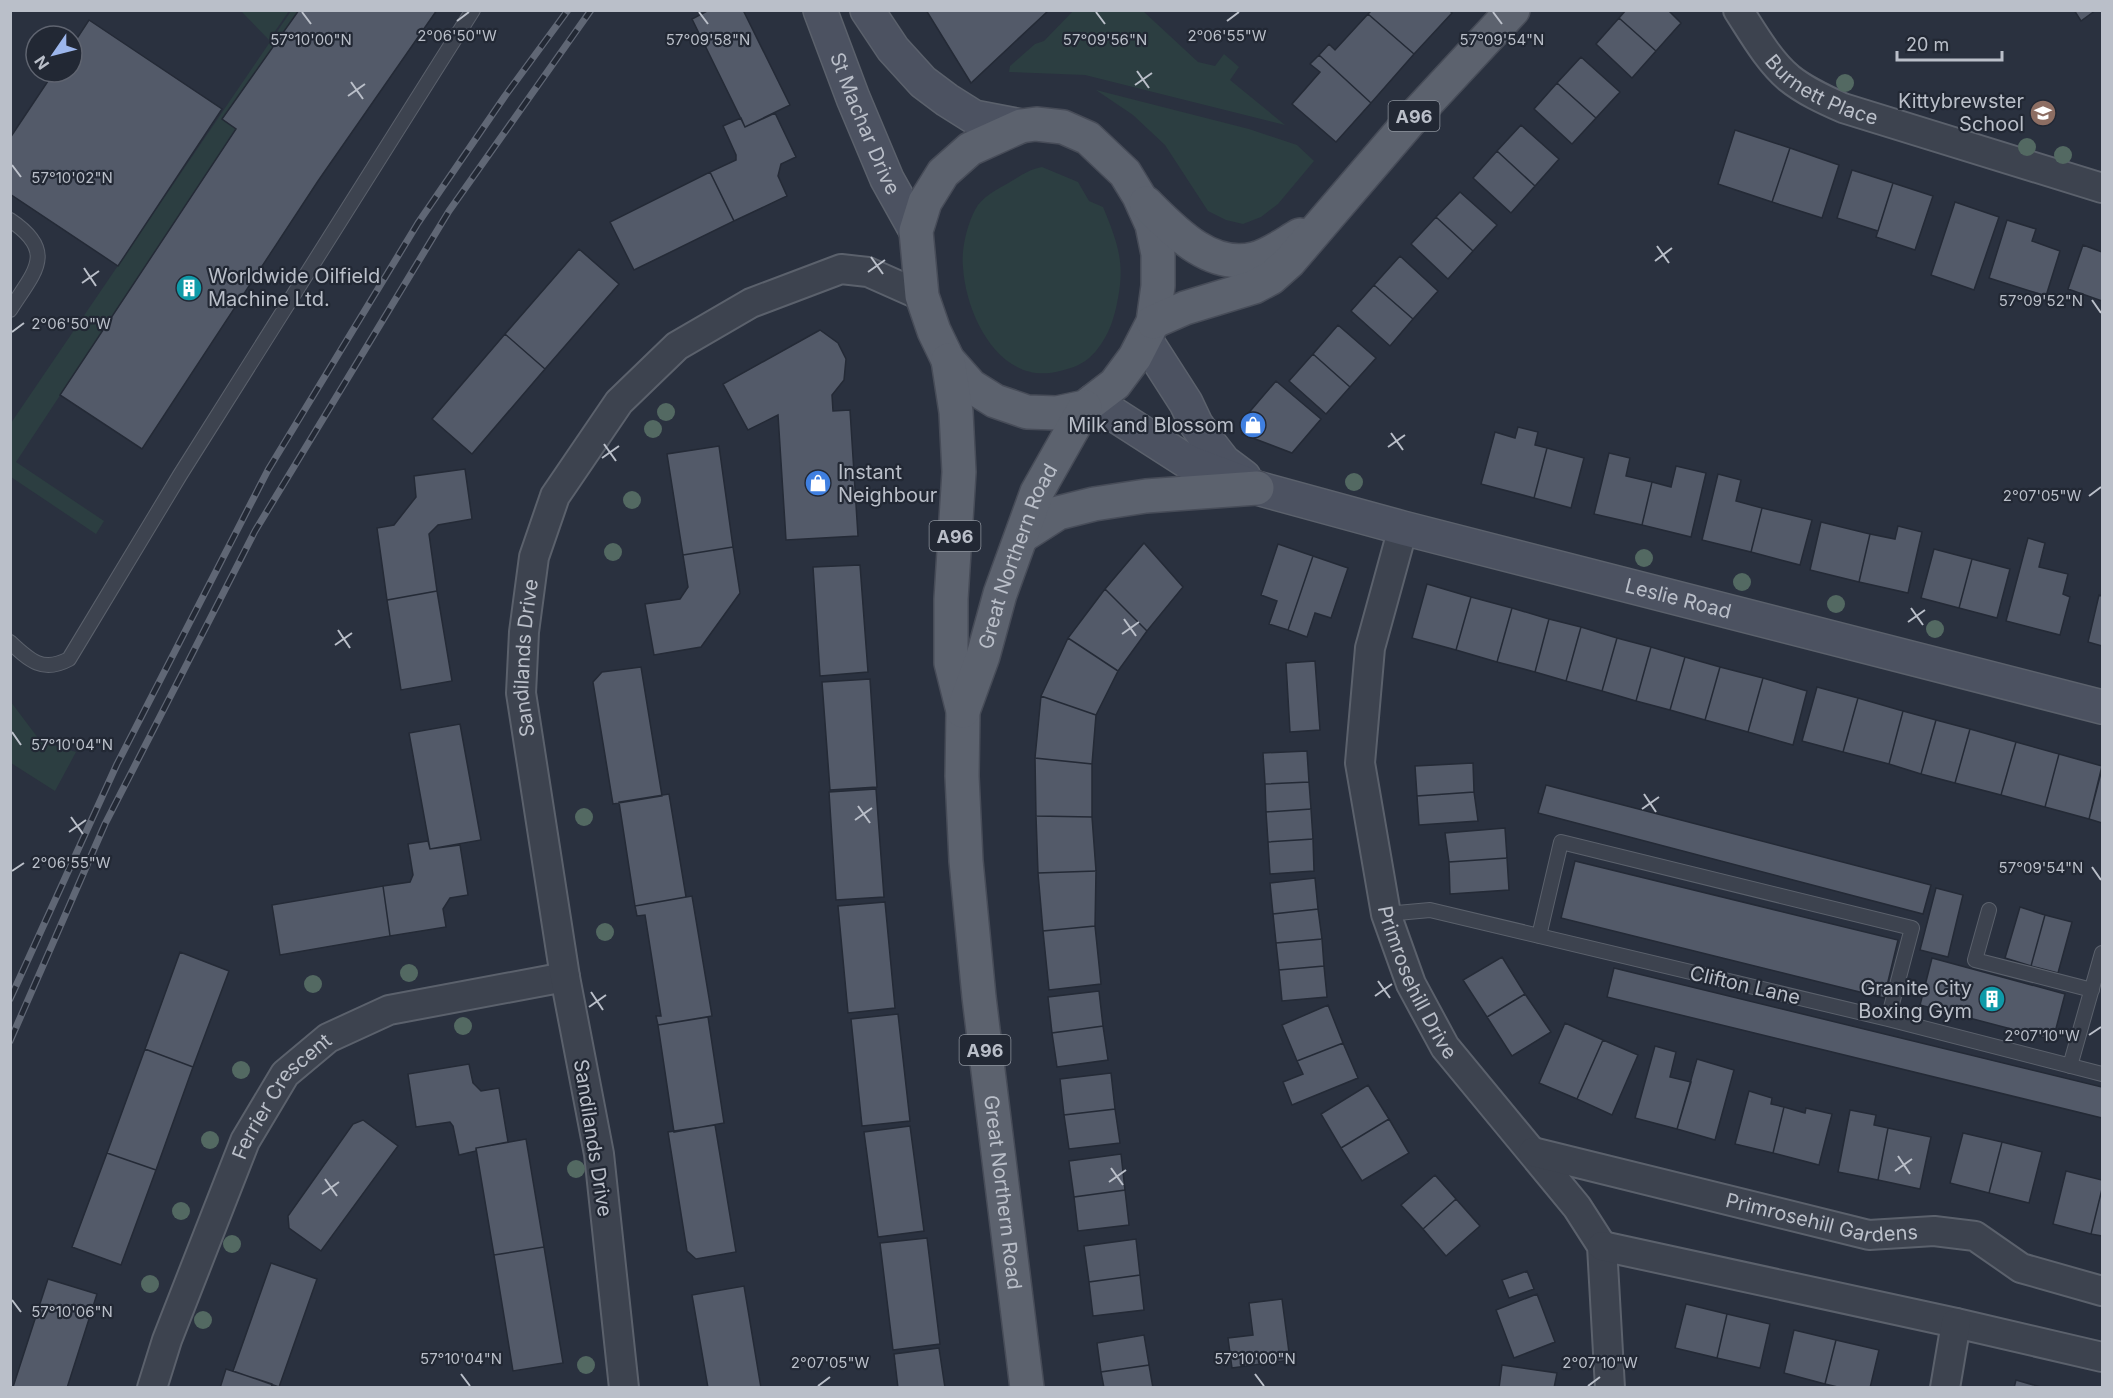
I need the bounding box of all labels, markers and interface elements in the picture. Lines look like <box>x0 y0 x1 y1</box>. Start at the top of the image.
north arrow <box>24 24 84 84</box>
scale bar <box>1897 24 2002 62</box>
text: 2°06'50"W <box>417 26 497 45</box>
text: 2°06'55"W <box>1187 26 1267 45</box>
text: 57°10'00"N <box>270 30 352 49</box>
text: 57°09'58"N <box>666 30 750 49</box>
text: 57°09'56"N <box>1063 30 1147 49</box>
text: 57°09'54"N <box>1460 30 1544 49</box>
text: 20 m <box>1906 34 1949 55</box>
street label: St Machar Drive <box>825 49 905 199</box>
street label: Burnett Place <box>1760 50 1881 130</box>
text: N <box>30 52 53 73</box>
place label: Kittybrewster School <box>1898 89 2024 136</box>
school or university icon: Kittybrewster School <box>2028 98 2058 128</box>
road number: A96 <box>1388 101 1440 131</box>
text: 57°10'02"N <box>31 168 113 187</box>
place label: Worldwide Oilfield Machine Ltd. <box>208 264 380 311</box>
building icon: Worldwide Oilfield Machine Ltd. <box>174 273 204 303</box>
text: 57°09'52"N <box>1999 291 2083 310</box>
text: 2°06'50"W <box>31 314 111 333</box>
shop icon: Milk and Blossom <box>1238 410 1268 440</box>
place label: Milk and Blossom <box>1068 413 1234 437</box>
street label: Great Northern Road <box>973 459 1063 652</box>
place label: Instant Neighbour <box>838 460 938 507</box>
shop icon: Instant Neighbour <box>803 468 833 498</box>
text: 2°07'05"W <box>2003 486 2081 505</box>
road number: A96 <box>930 521 980 551</box>
street label: Leslie Road <box>1622 573 1734 624</box>
street label: Sandilands Drive <box>509 577 543 739</box>
text: 57°10'04"N <box>31 735 113 754</box>
text: 2°06'55"W <box>31 853 111 872</box>
text: 57°09'54"N <box>1999 858 2083 877</box>
street label: Primrosehill Drive <box>1373 904 1462 1064</box>
street label: Clifton Lane <box>1687 961 1803 1009</box>
place label: Granite City Boxing Gym <box>1858 976 1972 1023</box>
building icon: Granite City Boxing Gym <box>1977 984 2007 1014</box>
text: 2°07'10"W <box>2004 1026 2080 1045</box>
street label: Ferrier Crescent <box>227 1028 337 1163</box>
road number: A96 <box>960 1035 1010 1065</box>
street label: Sandilands Drive <box>569 1058 617 1218</box>
street label: Great Northern Road <box>979 1094 1027 1291</box>
street label: Primrosehill Gardens <box>1723 1188 1919 1247</box>
text: 57°10'06"N <box>31 1302 113 1321</box>
text: 57°10'04"N <box>420 1349 502 1368</box>
text: 57°10'00"N <box>1214 1349 1296 1368</box>
text: 2°07'05"W <box>791 1353 869 1372</box>
text: 2°07'10"W <box>1562 1353 1638 1372</box>

